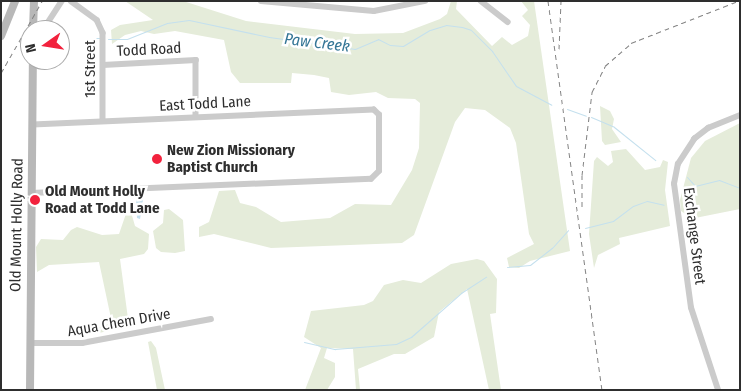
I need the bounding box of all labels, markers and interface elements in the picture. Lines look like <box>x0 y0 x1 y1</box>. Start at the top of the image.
north arrow <box>20 20 70 70</box>
water label: Paw Creek <box>283 29 351 57</box>
street label: Todd Road <box>116 39 182 61</box>
street label: 1st Street <box>82 40 100 98</box>
text: N <box>22 42 40 54</box>
street label: East Todd Lane <box>159 93 251 115</box>
place label: New Zion Missionary Baptist Church <box>167 141 295 176</box>
marker: New Zion Missionary Baptist Church <box>151 153 163 165</box>
street label: Old Mount Holly Road <box>7 158 27 292</box>
place label: Old Mount Holly Road at Todd Lane <box>45 182 160 217</box>
street label: Exchange Street <box>679 186 709 286</box>
marker: Old Mount Holly Road at Todd Lane <box>29 194 41 206</box>
street label: Aqua Chem Drive <box>66 305 172 341</box>

